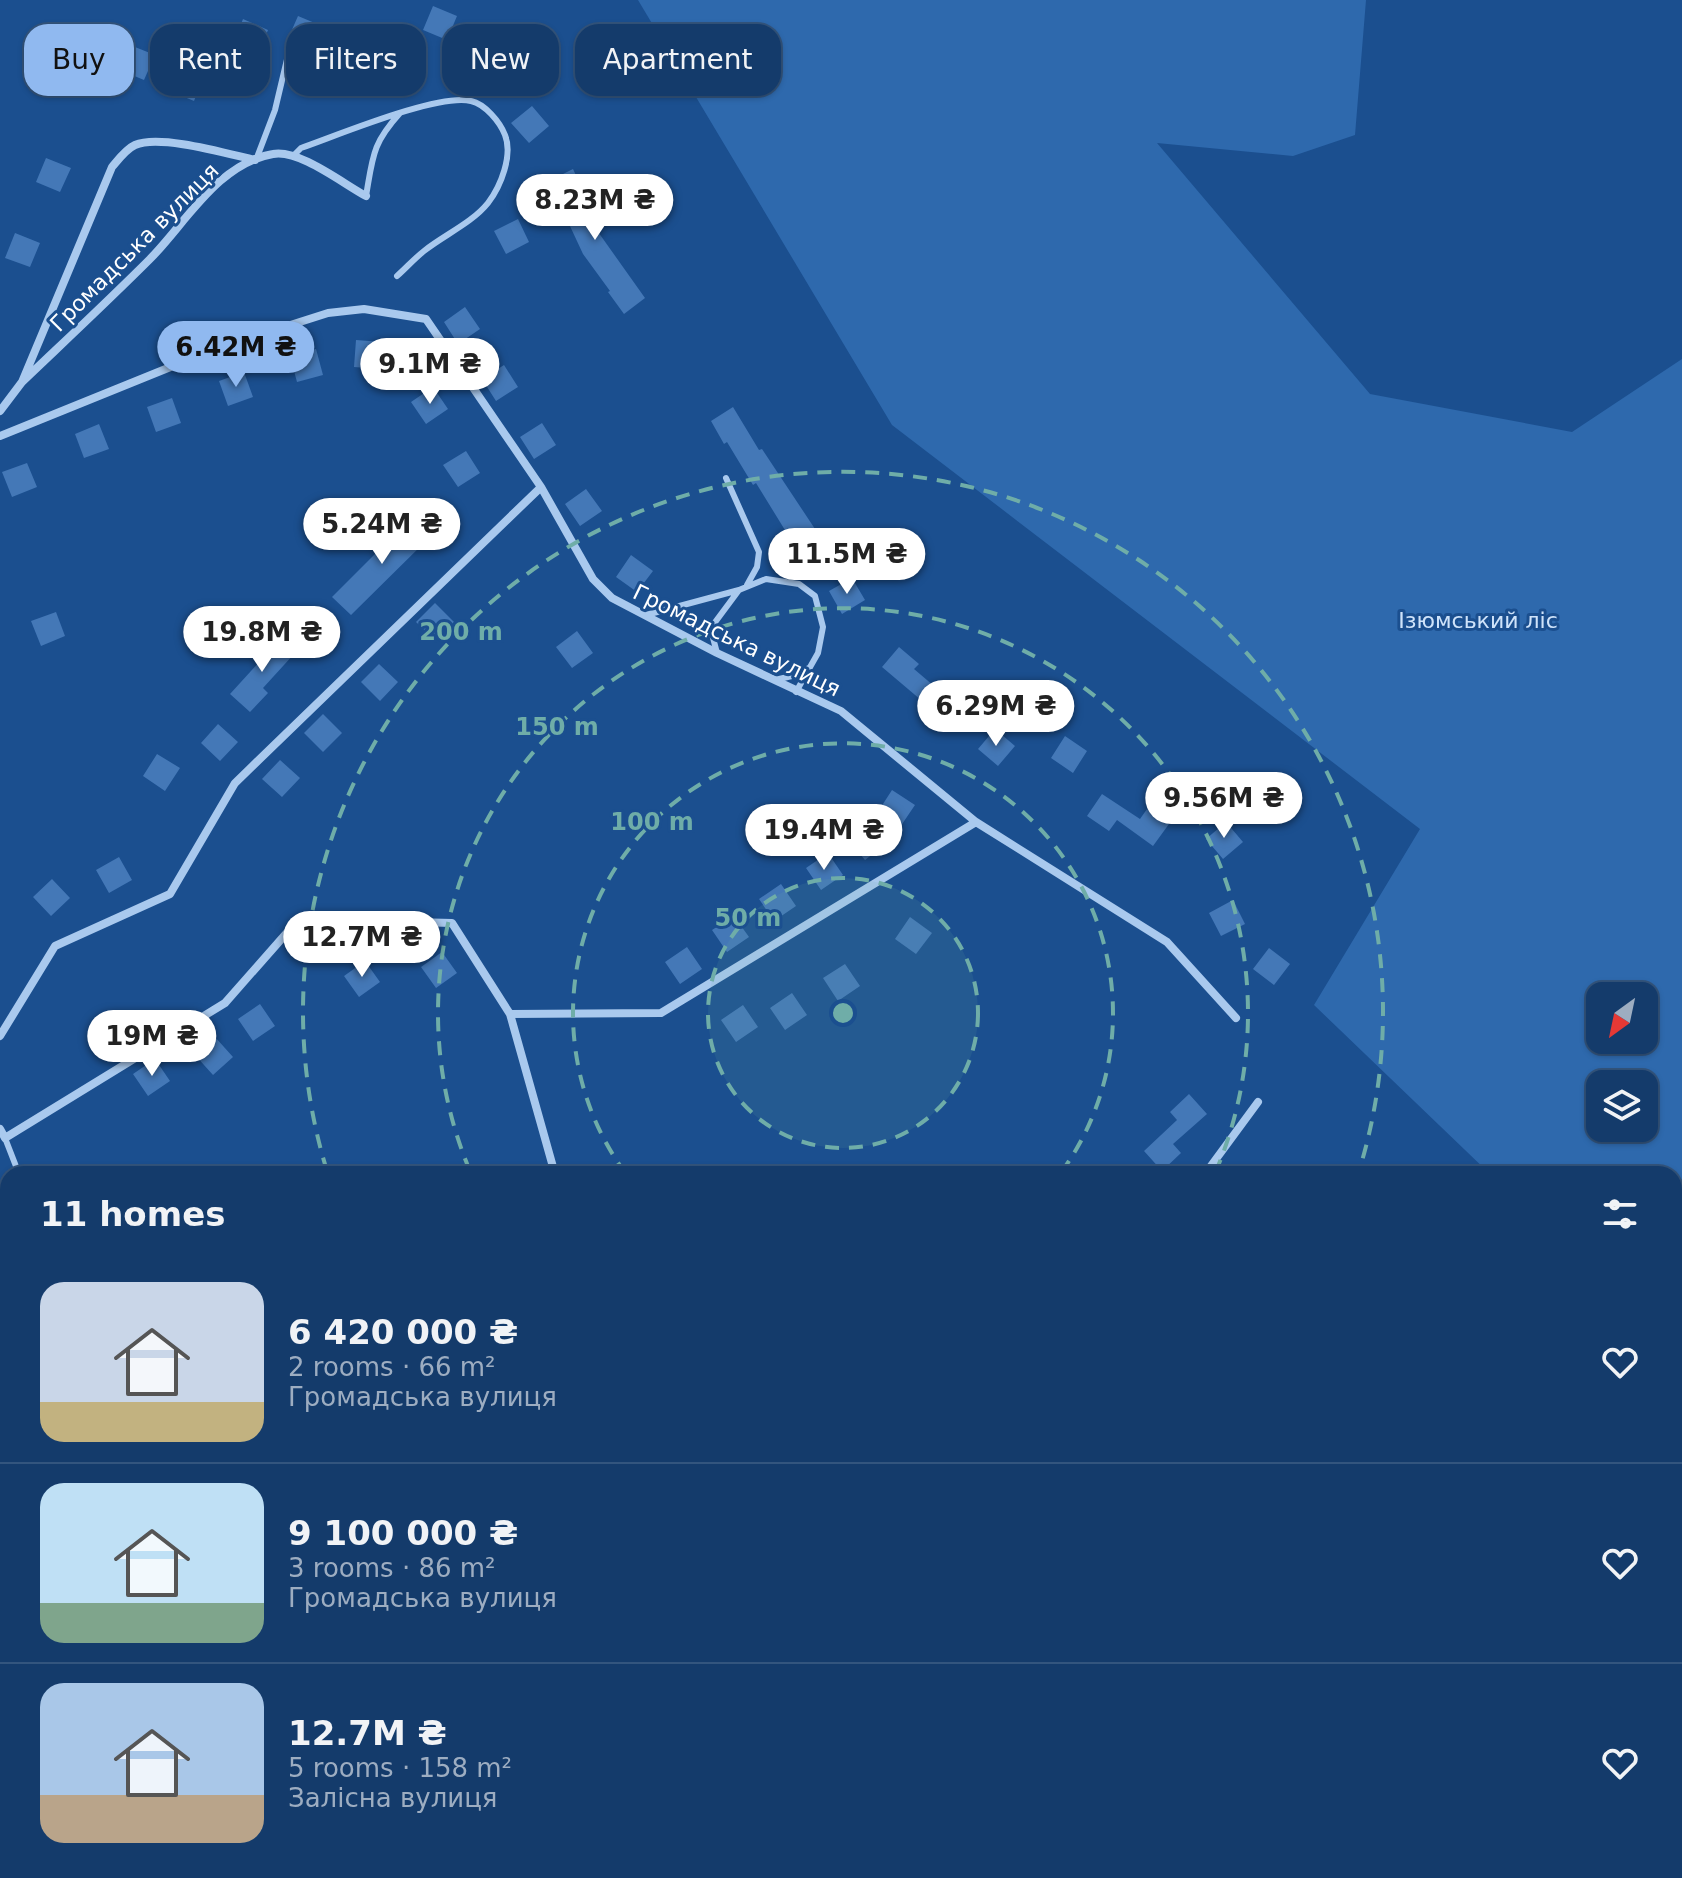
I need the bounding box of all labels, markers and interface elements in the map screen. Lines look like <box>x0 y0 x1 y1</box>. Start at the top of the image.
chip: Buy <box>24 24 134 96</box>
chip: Rent <box>150 24 270 96</box>
chip: Filters <box>286 24 426 96</box>
chip: New <box>442 24 559 96</box>
chip: Apartment <box>575 24 781 96</box>
street label: Громадська вулиця <box>45 158 224 337</box>
pin: 8.23M ₴ <box>521 174 669 242</box>
text: 8.23M ₴ <box>534 185 656 215</box>
pin: 6.42M ₴ <box>162 321 310 389</box>
text: 6.42M ₴ <box>175 332 297 362</box>
pin: 9.1M ₴ <box>365 338 495 406</box>
text: 9.1M ₴ <box>378 349 482 379</box>
pin: 5.24M ₴ <box>308 498 456 566</box>
text: 5.24M ₴ <box>321 509 443 539</box>
pin: 11.5M ₴ <box>773 528 921 596</box>
text: 11.5M ₴ <box>786 539 908 569</box>
street label: Громадська вулиця <box>629 579 845 702</box>
pin: 19.8M ₴ <box>188 606 336 674</box>
park label: Ізюмський ліс <box>1398 608 1558 633</box>
text: 19.8M ₴ <box>201 617 323 647</box>
text: 200 m <box>419 618 503 646</box>
pin: 6.29M ₴ <box>922 680 1070 748</box>
text: 6.29M ₴ <box>935 691 1057 721</box>
text: 150 m <box>515 713 599 741</box>
pin: 9.56M ₴ <box>1150 772 1298 840</box>
text: 9.56M ₴ <box>1163 783 1285 813</box>
pin: 19.4M ₴ <box>750 804 898 872</box>
text: 100 m <box>610 808 694 836</box>
text: 19.4M ₴ <box>763 815 885 845</box>
text: 50 m <box>715 904 781 932</box>
pin: 12.7M ₴ <box>288 911 436 979</box>
text: 12.7M ₴ <box>301 922 423 952</box>
north arrow <box>1586 982 1658 1054</box>
map controls <box>1586 982 1658 1142</box>
centre of rings <box>829 999 857 1027</box>
pin: 19M ₴ <box>96 1010 208 1078</box>
text: 19M ₴ <box>105 1021 199 1051</box>
button: layers <box>1586 1070 1658 1142</box>
icon: filters <box>1598 1192 1642 1236</box>
text: 11 homes <box>40 1194 225 1234</box>
text: 6 420 000 ₴ <box>288 1312 518 1352</box>
icon: home <box>104 1314 200 1410</box>
icon: heart <box>1598 1340 1642 1384</box>
text: 2 rooms · 66 m² <box>288 1352 496 1382</box>
text: Громадська вулиця <box>288 1382 557 1412</box>
text: 9 100 000 ₴ <box>288 1513 518 1553</box>
icon: home <box>104 1515 200 1611</box>
icon: heart <box>1598 1541 1642 1585</box>
text: 3 rooms · 86 m² <box>288 1553 496 1583</box>
text: Громадська вулиця <box>288 1583 557 1613</box>
text: 12.7M ₴ <box>288 1713 447 1753</box>
icon: home <box>104 1715 200 1811</box>
icon: heart <box>1598 1741 1642 1785</box>
text: 5 rooms · 158 m² <box>288 1753 512 1783</box>
text: Залісна вулиця <box>288 1783 498 1813</box>

